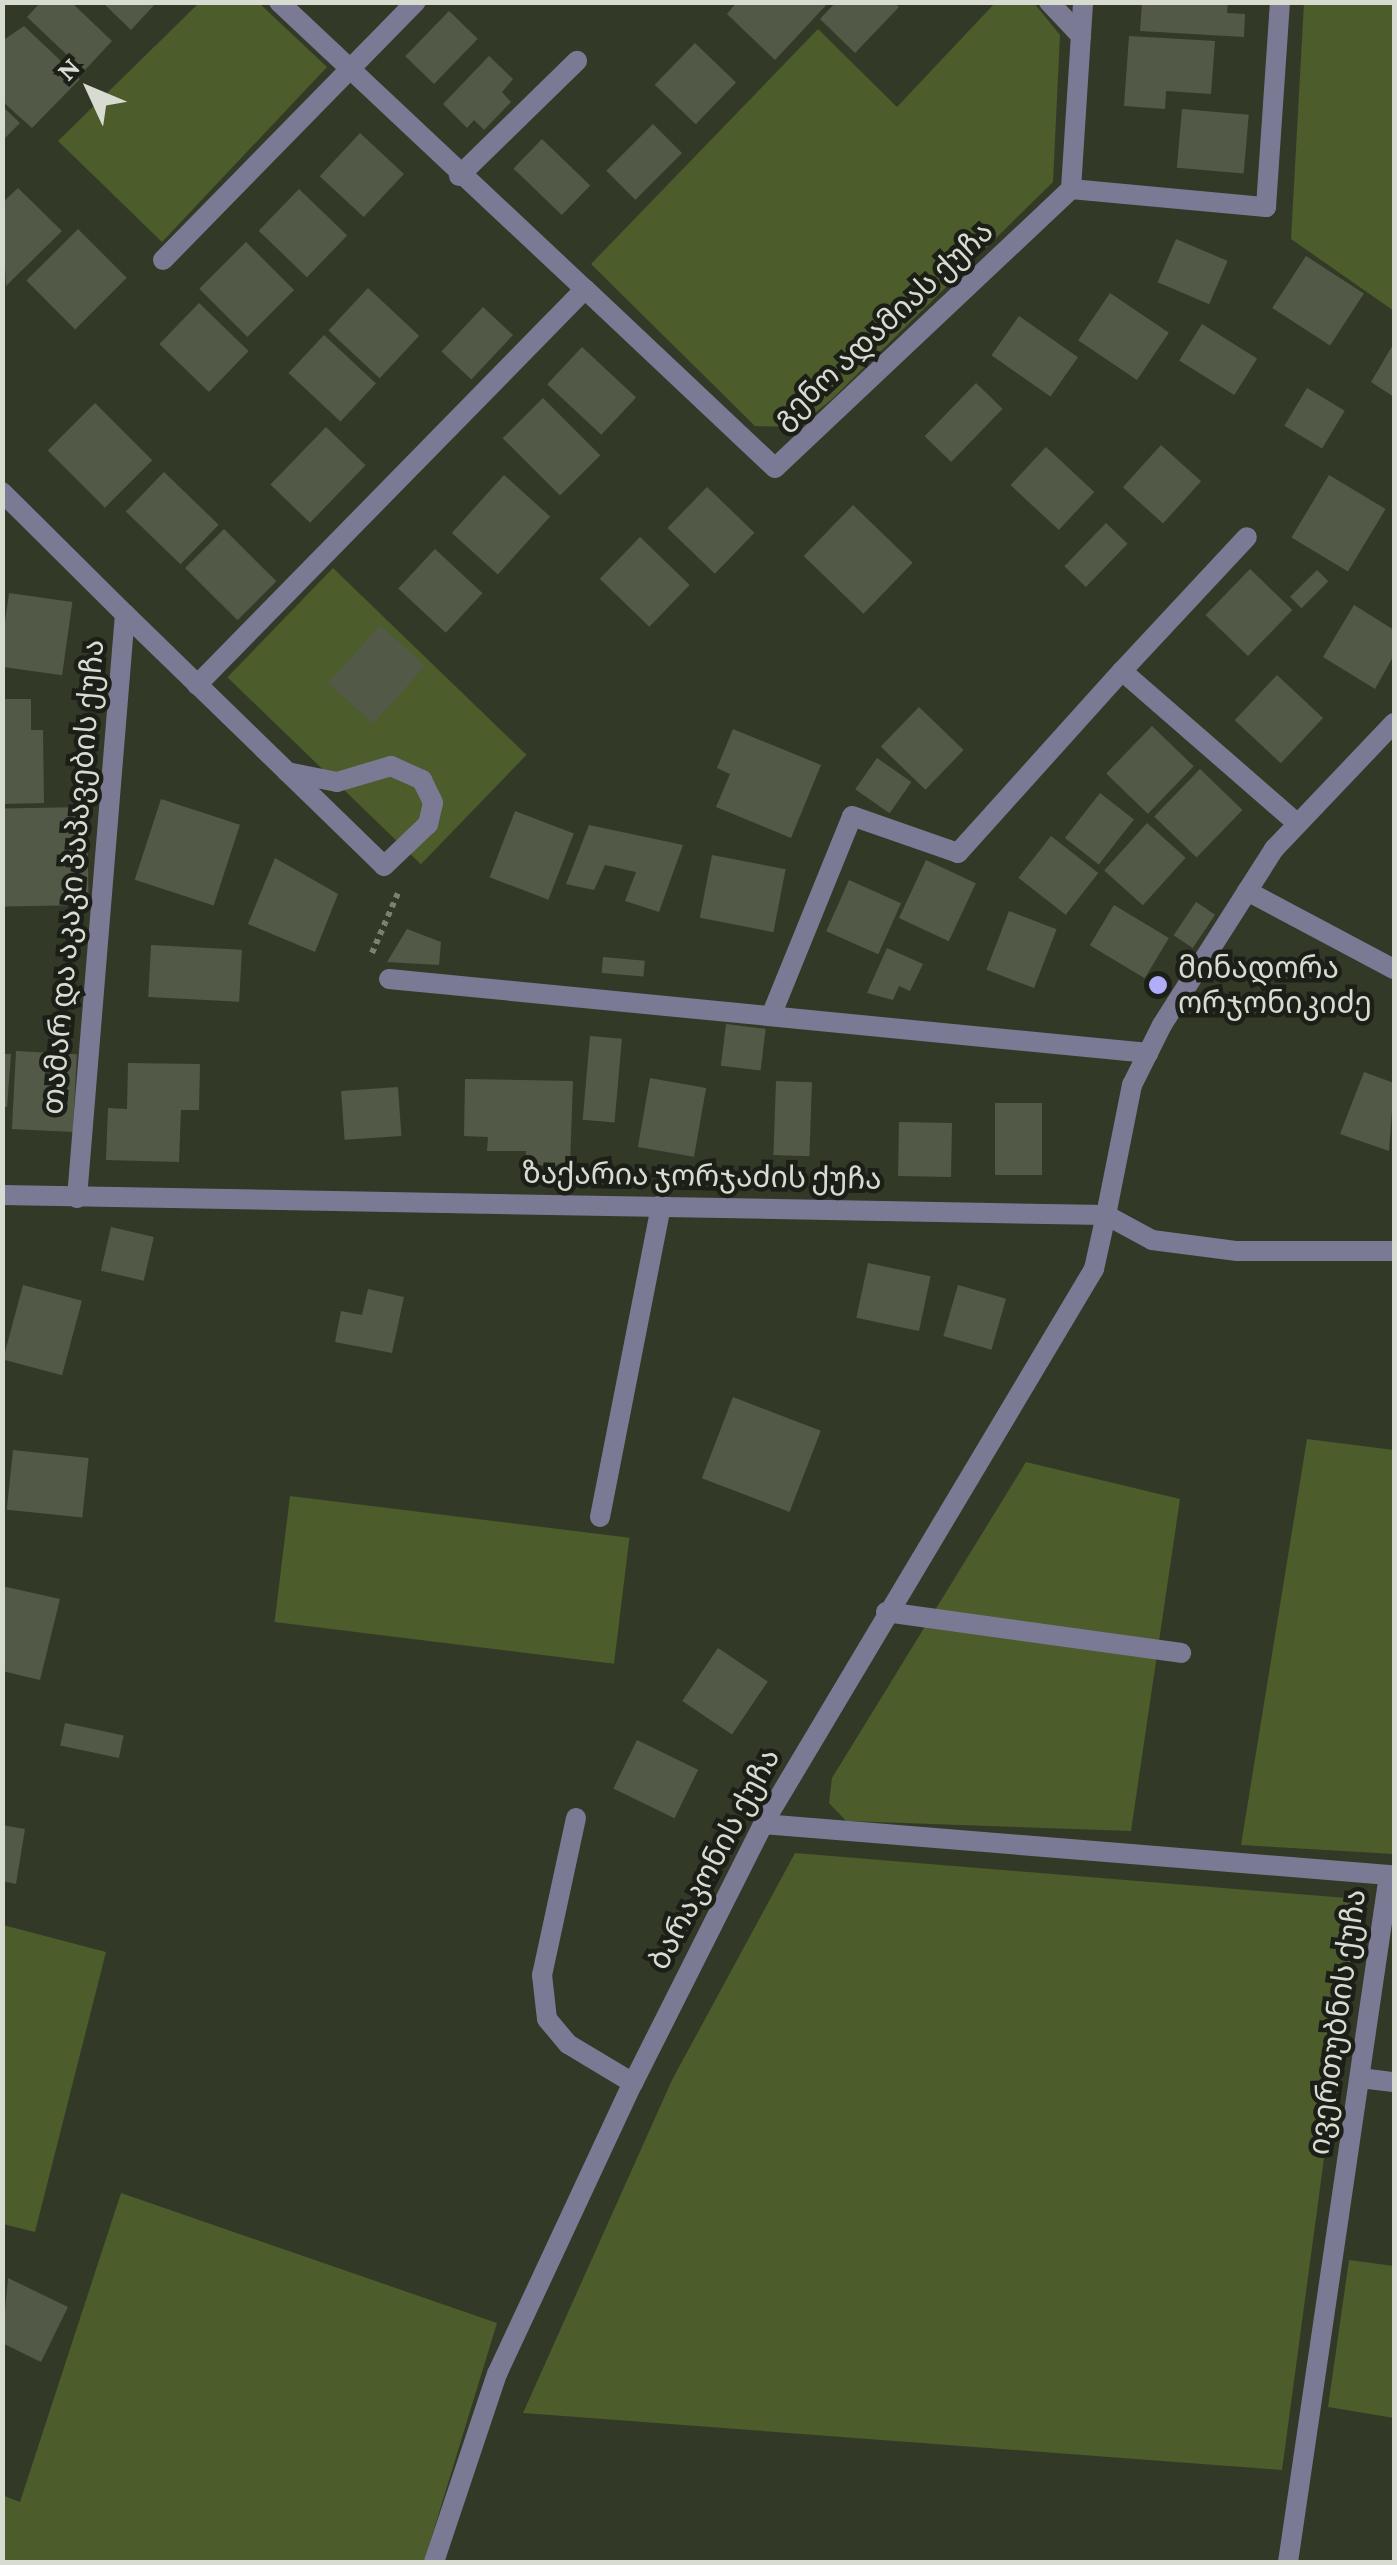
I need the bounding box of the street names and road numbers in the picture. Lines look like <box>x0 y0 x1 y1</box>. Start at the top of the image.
street label: გენო ადამიას ქუჩა <box>765 213 1001 437</box>
street label: თამარ და აკაკი პაპავების ქუჩა <box>34 638 112 1116</box>
street label: ზაქარია ჯორჯაძის ქუჩა <box>522 1155 882 1197</box>
street label: ბარაკონის ქუჩა <box>640 1742 788 1976</box>
street label: ივერთუბნის ქუჩა <box>1301 1887 1373 2157</box>

